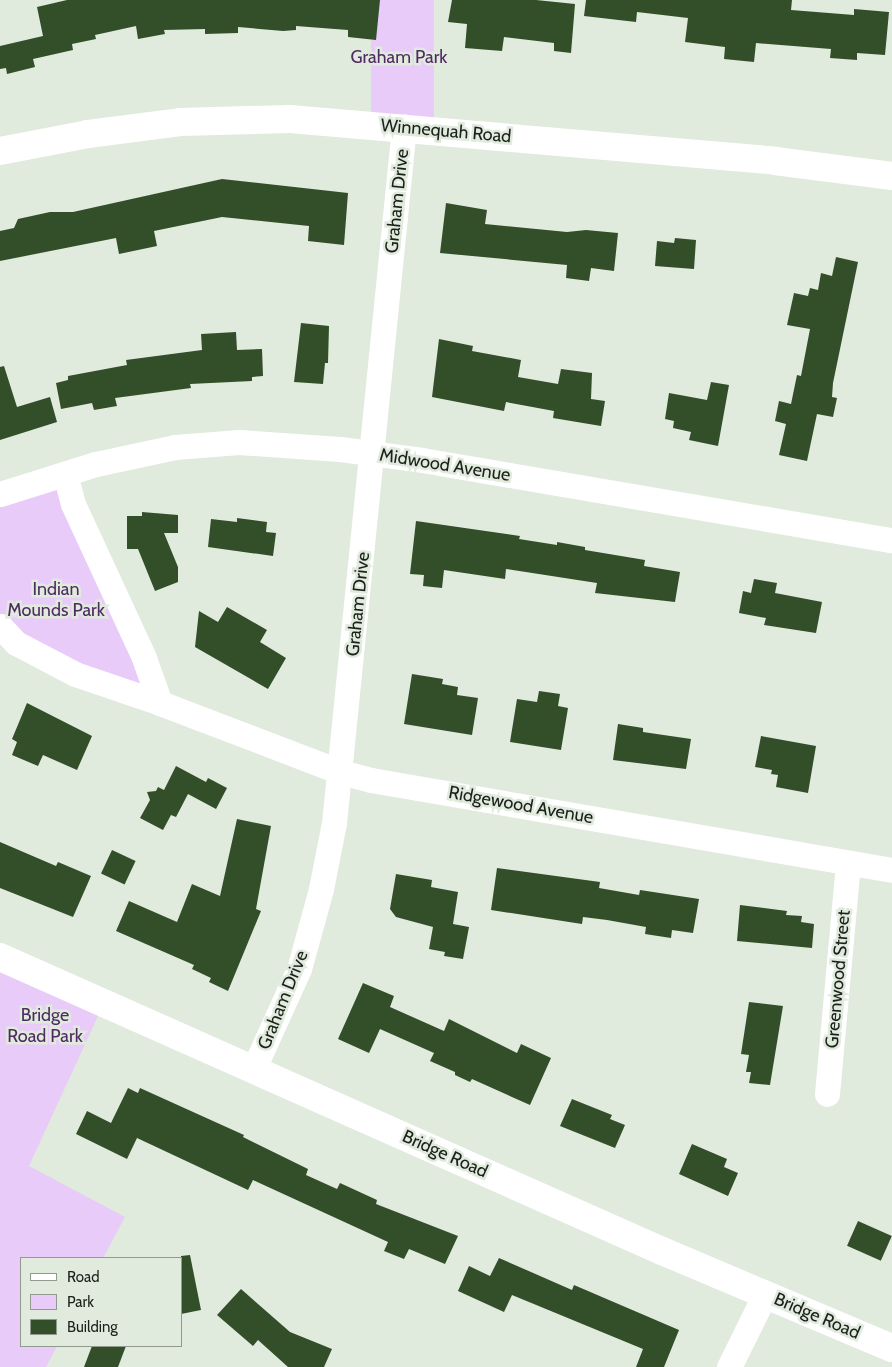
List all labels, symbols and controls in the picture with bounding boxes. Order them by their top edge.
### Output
park label: Graham Park [351,46,447,68]
street label: Winnequah Road [380,115,512,147]
street label: Graham Drive [381,148,413,254]
street label: Midwood Avenue [378,444,512,486]
street label: Graham Drive [342,551,374,657]
park label: Indian Mounds Park [7,579,105,622]
street label: Ridgewood Avenue [447,782,595,828]
street label: Greenwood Street [821,909,855,1049]
street label: Graham Drive [253,947,313,1053]
park label: Bridge Road Park [7,1005,83,1048]
street label: Bridge Road [399,1126,491,1182]
legend [20,1257,182,1347]
text: Road [67,1268,100,1286]
street label: Bridge Road [771,1288,863,1344]
text: Park [67,1293,94,1311]
text: Building [67,1318,118,1336]

